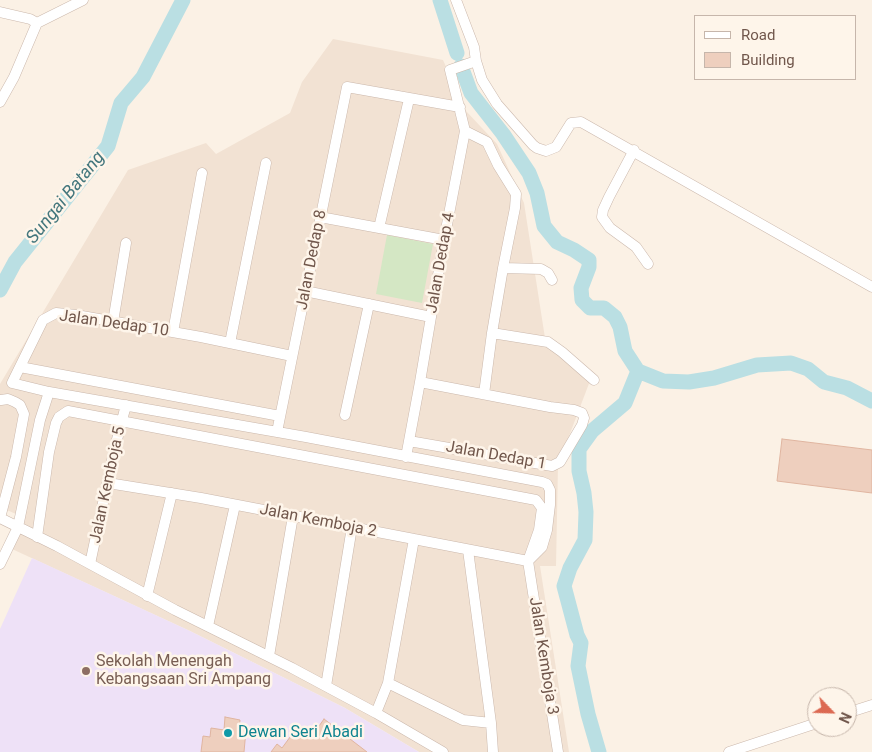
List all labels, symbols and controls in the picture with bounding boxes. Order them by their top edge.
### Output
legend [694,15,857,80]
text: Road [741,26,775,44]
text: Building [741,51,795,69]
water label: Sungai Batang [22,147,110,249]
street label: Jalan Dedap 8 [293,208,331,312]
street label: Jalan Dedap 4 [423,211,459,315]
street label: Jalan Dedap 10 [58,307,170,341]
street label: Jalan Kemboja 5 [86,425,130,545]
street label: Jalan Dedap 1 [444,438,548,474]
street label: Jalan Kemboja 2 [258,500,378,542]
street label: Jalan Kemboja 3 [524,596,562,716]
place label: Sekolah Menengah Kebangsaan Sri Ampang [96,652,271,690]
marker: Sekolah Menengah Kebangsaan Sri Ampang [80,665,92,677]
north arrow [807,687,857,737]
text: N [835,710,854,725]
place label: Dewan Seri Abadi [238,723,363,743]
marker: Dewan Seri Abadi [222,727,234,739]

